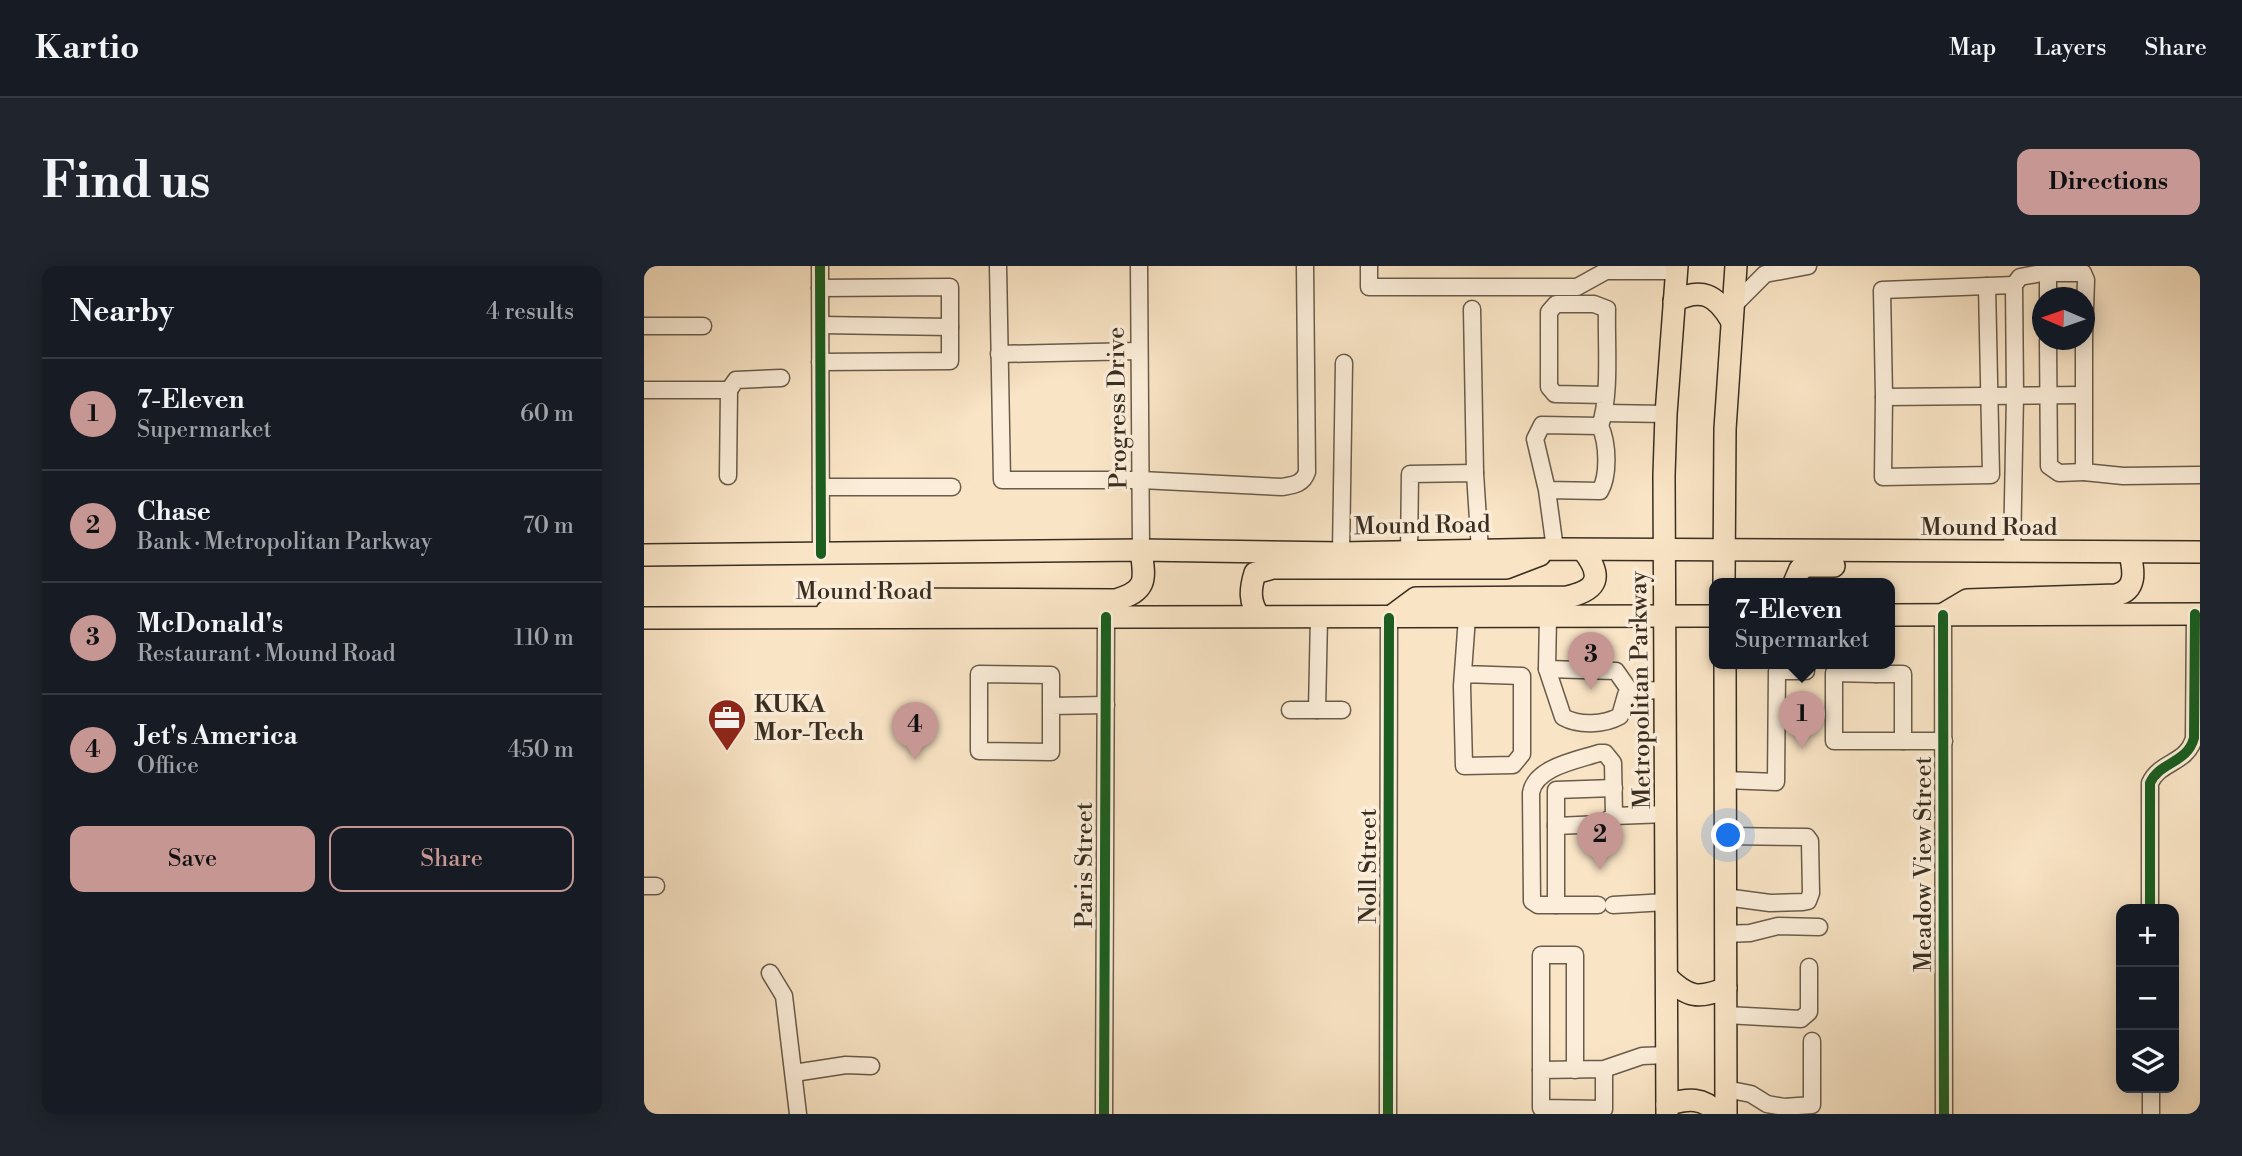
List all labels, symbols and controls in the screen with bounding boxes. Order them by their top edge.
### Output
text: Kartio [35,28,139,69]
text: Map [1949,33,1996,63]
text: Layers [2034,33,2106,63]
text: Share [2144,33,2207,63]
button: Directions [2017,149,2200,215]
text: Find us [42,152,211,213]
north arrow [2032,287,2095,350]
text: Nearby [70,293,174,331]
text: 4 results [486,298,574,326]
street label: Progress Drive [1102,327,1134,489]
text: 7-Eleven [137,384,244,416]
text: 1 [87,400,99,428]
text: 60 m [520,400,574,428]
text: Supermarket [137,416,272,444]
text: Chase [137,496,211,528]
street label: Mound Road [1353,510,1491,542]
text: 2 [86,512,100,540]
text: 70 m [523,512,574,540]
street label: Mound Road [1921,513,2058,543]
text: Bank · Metropolitan Parkway [137,528,432,556]
street label: Metropolitan Parkway [1624,570,1658,809]
street label: Mound Road [796,577,933,607]
popup [1709,578,1895,669]
text: 7-Eleven [1735,594,1842,626]
text: McDonald's [137,608,283,640]
text: 3 [86,624,100,652]
text: 110 m [514,624,574,652]
text: Supermarket [1735,626,1869,654]
pin: 3 [1568,632,1614,690]
text: Restaurant · Mound Road [137,640,396,668]
place label: KUKA Mor-Tech [754,690,864,748]
pin: 1 [1779,691,1825,749]
office icon: KUKA Mor-Tech [706,697,748,752]
pin: 4 [892,702,938,760]
text: Jet's America [137,720,298,752]
text: 4 [85,736,101,764]
text: 450 m [508,736,574,764]
text: Office [137,752,199,780]
street label: Meadow View Street [1909,755,1939,972]
street label: Paris Street [1070,801,1100,928]
street label: Noll Street [1354,808,1384,924]
pin: 2 [1577,812,1623,870]
your location [1711,818,1745,852]
button: Save [70,826,315,892]
button: Share [329,826,574,892]
map controls [2116,904,2179,1093]
button: + [2116,904,2179,967]
button: − [2116,967,2179,1030]
button: layers [2116,1030,2179,1093]

